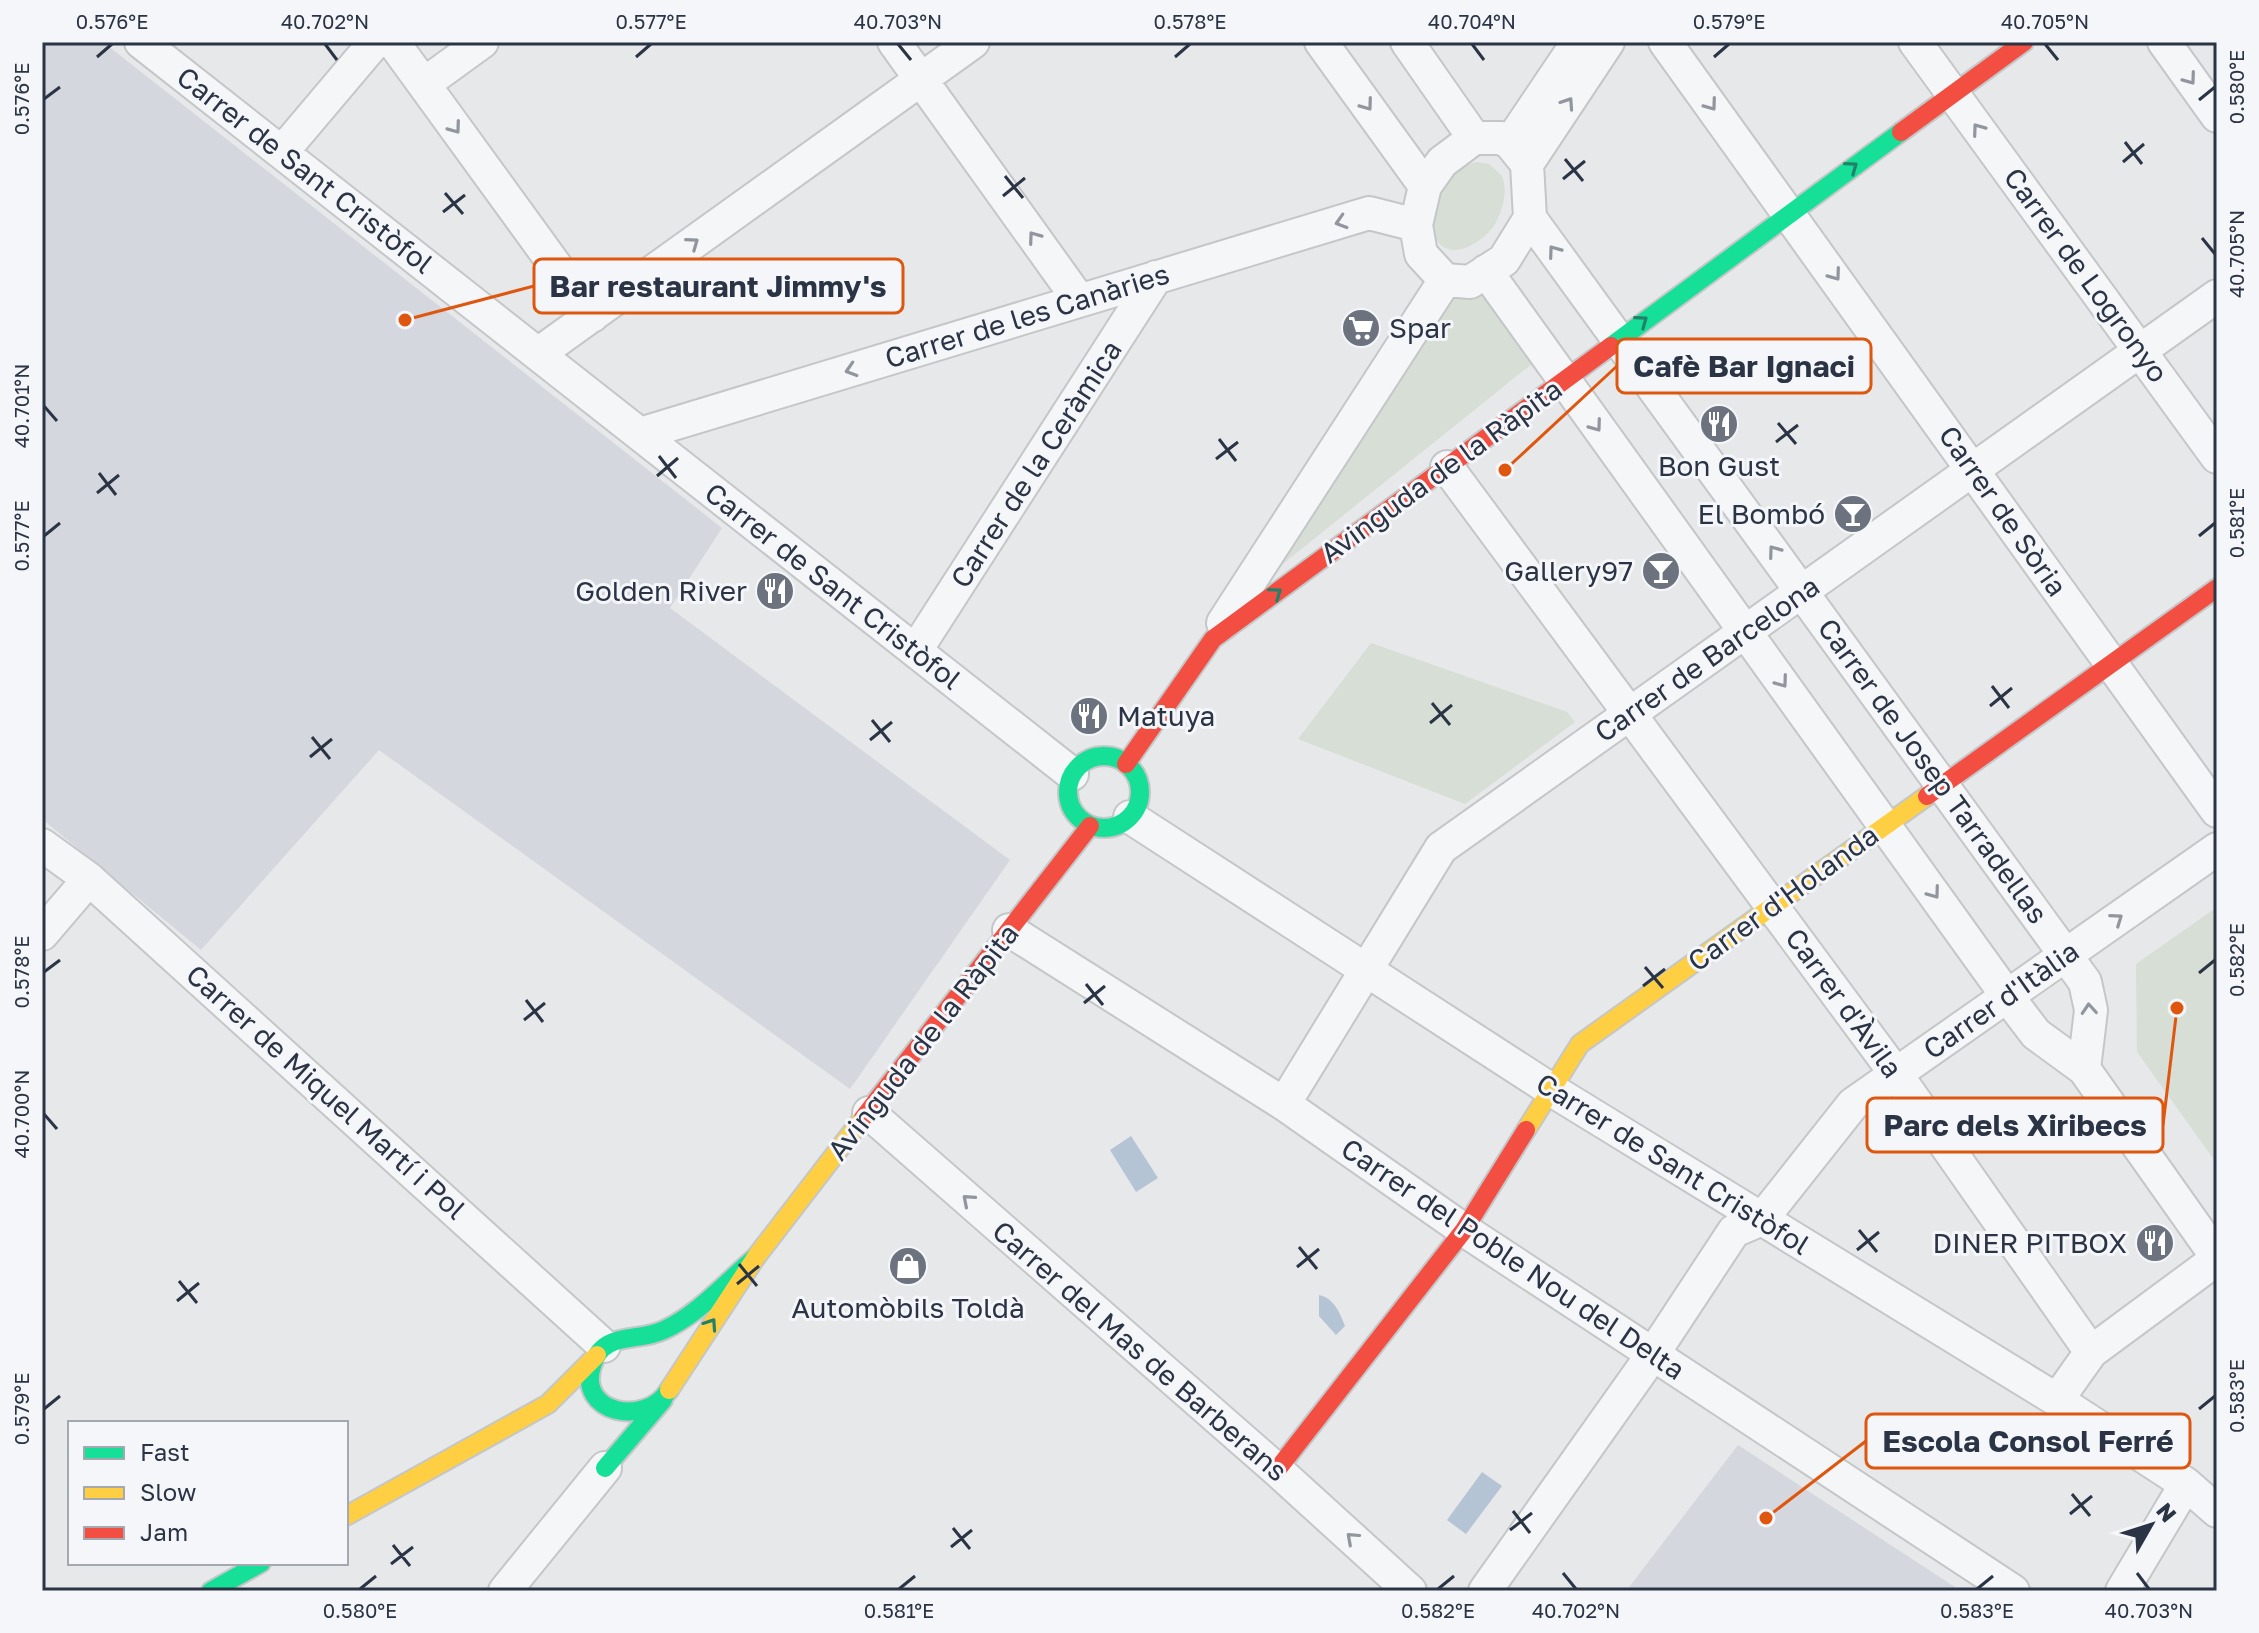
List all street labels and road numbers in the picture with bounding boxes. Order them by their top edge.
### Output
street label: Carrer de Sant Cristòfol [171,59,440,280]
street label: Carrer de Logronyo [1998,161,2175,388]
street label: Carrer de les Canàries [881,257,1173,374]
street label: Carrer de la Ceràmica [943,334,1128,593]
street label: Avinguda de la Ràpita [1314,372,1568,569]
street label: Carrer de Sòria [1933,419,2074,602]
street label: Carrer de Sant Cristòfol [699,475,968,696]
street label: Carrer de Barcelona [1588,569,1825,748]
street label: Carrer de Josep Tarradellas [1812,612,2055,930]
street label: Carrer d'Holanda [1681,818,1884,978]
street label: Avinguda de la Ràpita [820,917,1025,1166]
street label: Carrer d'Àvila [1779,922,1910,1084]
street label: Carrer d'Itàlia [1917,934,2085,1065]
street label: Carrer de Miquel Martí i Pol [180,957,473,1226]
street label: Carrer de Sant Cristòfol [1531,1066,1816,1261]
street label: Carrer del Poble Nou del Delta [1335,1131,1691,1386]
street label: Carrer del Mas de Barberans [986,1214,1294,1488]

